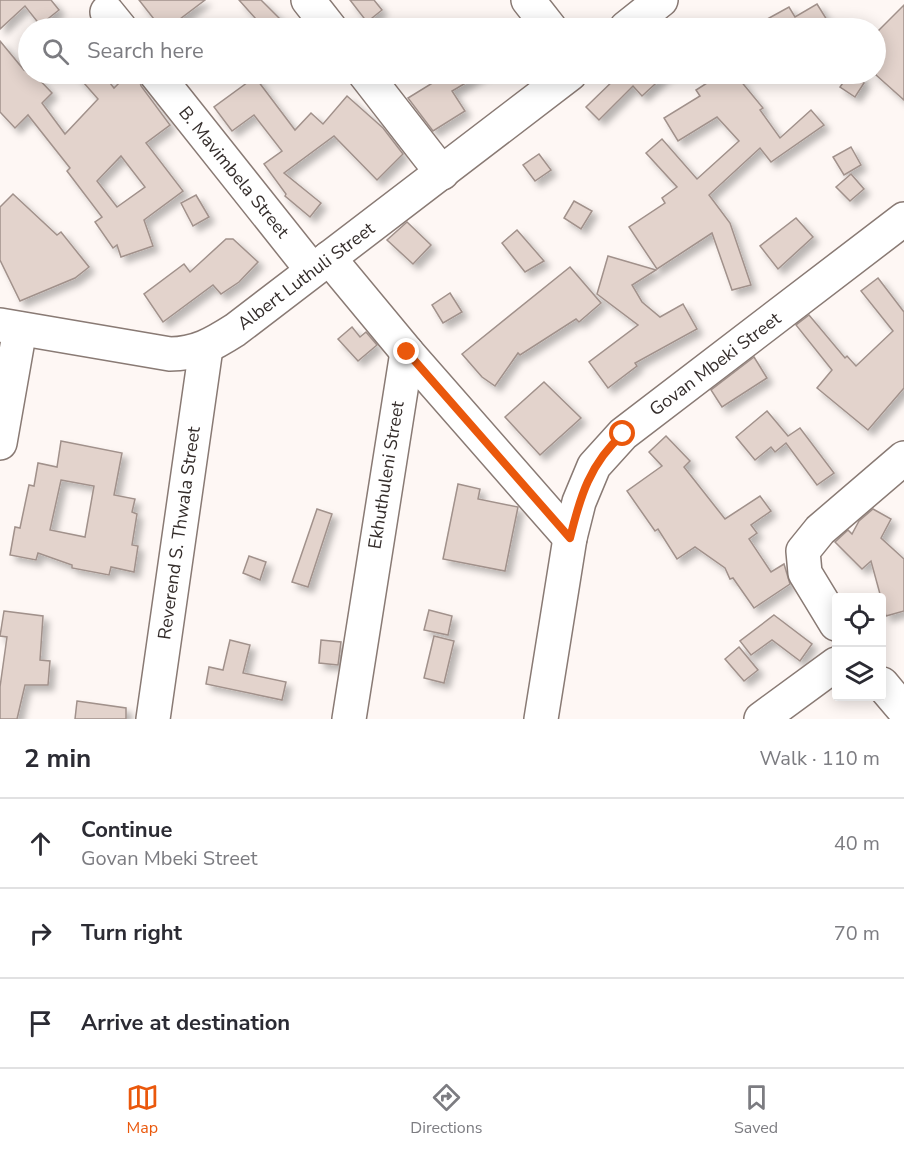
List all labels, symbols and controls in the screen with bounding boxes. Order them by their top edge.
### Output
search box [18,18,886,84]
icon: search [39,35,72,68]
text: Search here [87,36,204,66]
street label: B. Mavimbela Street [173,101,295,243]
street label: Albert Luthuli Street [233,216,380,336]
street label: Govan Mbeki Street [644,306,786,421]
route end [393,338,419,364]
street label: Ekhuthuleni Street [362,399,410,551]
route start [609,420,635,446]
street label: Reverend S. Thwala Street [152,424,206,641]
map controls [832,593,886,701]
button: locate [832,593,886,647]
button: layers [832,647,886,701]
text: 2 min [24,741,91,776]
text: Walk · 110 m [760,745,880,772]
text: Continue [81,815,172,845]
icon: ahead [24,827,57,860]
text: 40 m [834,830,880,857]
text: Govan Mbeki Street [81,845,257,872]
icon: right [24,917,57,950]
text: Turn right [81,918,182,948]
text: 70 m [834,920,880,947]
icon: arrive [24,1007,57,1040]
text: Arrive at destination [81,1008,290,1038]
tab: Map [126,1081,159,1139]
tab: Directions [410,1081,482,1139]
tab: Saved [734,1081,778,1139]

